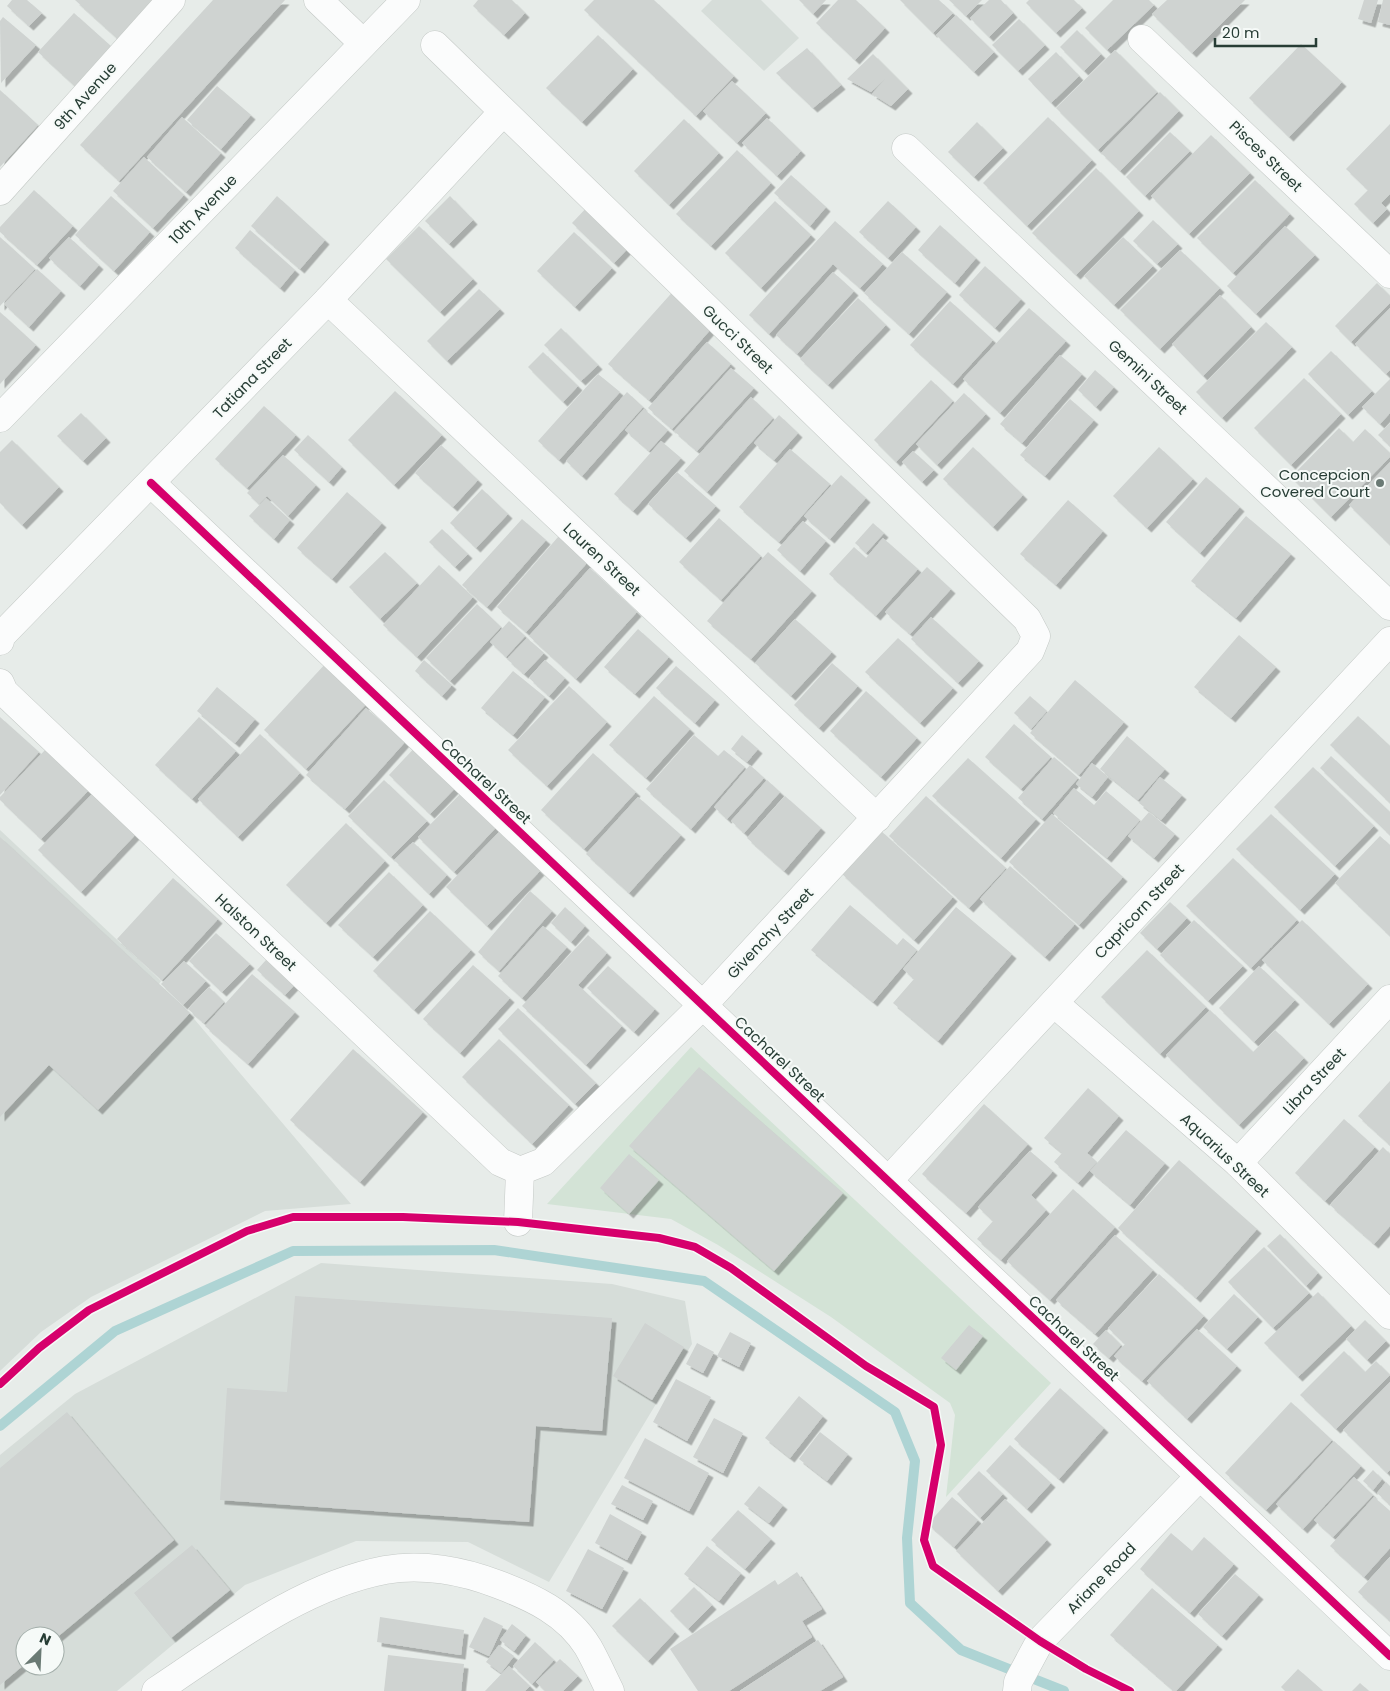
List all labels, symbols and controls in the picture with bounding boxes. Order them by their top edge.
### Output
scale bar [1215,15,1316,47]
text: 20 m [1222,22,1260,43]
street label: 9th Avenue [49,57,121,135]
street label: Pisces Street [1225,116,1307,196]
street label: 10th Avenue [164,169,242,249]
street label: Gucci Street [698,300,778,378]
street label: Tatiana Street [208,333,296,423]
street label: Gemini Street [1104,335,1192,419]
place label: Concepcion Covered Court [1260,464,1370,502]
marker: Concepcion Covered Court [1374,477,1386,489]
street label: Lauren Street [559,518,645,600]
street label: Cacharel Street [436,733,536,829]
street label: Capricorn Street [1089,859,1189,963]
street label: Givenchy Street [722,883,818,983]
street label: Halston Street [211,889,301,975]
street label: Cacharel Street [730,1011,830,1107]
street label: Libra Street [1278,1043,1350,1119]
street label: Aquarius Street [1176,1108,1274,1202]
street label: Cacharel Street [1024,1290,1124,1386]
street label: Ariane Road [1062,1538,1140,1618]
north arrow [15,1626,65,1676]
text: N [36,1628,54,1650]

